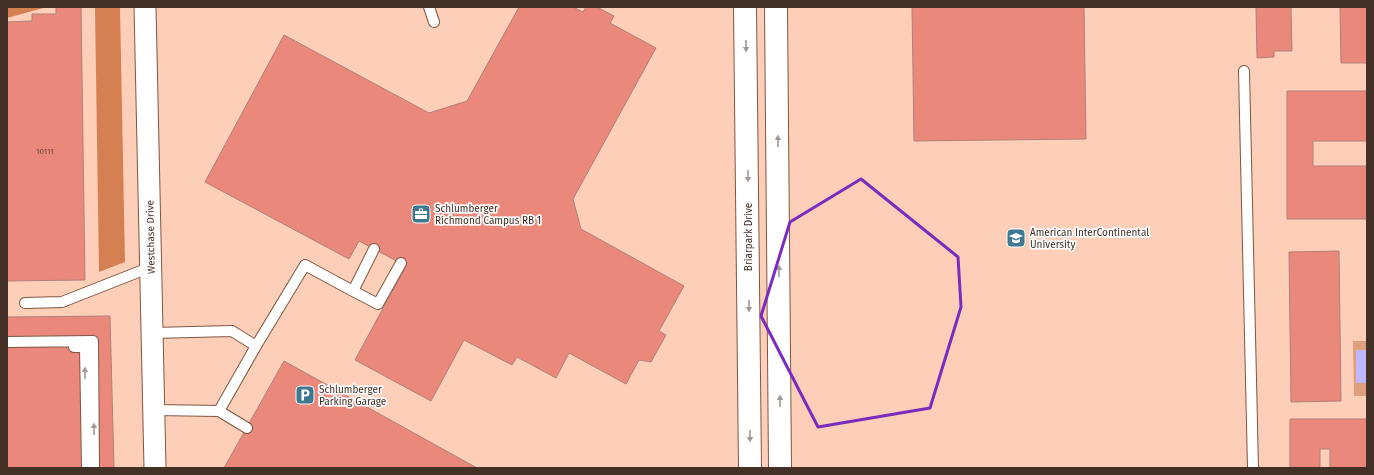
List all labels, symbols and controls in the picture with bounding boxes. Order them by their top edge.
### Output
one-way arrow [743,40,749,53]
one-way arrow [774,135,781,147]
house number: 10111 [36,147,54,156]
one-way arrow [745,170,751,183]
street label: Westchase Drive [144,200,158,274]
office icon: Schlumberger Richmond Campus RB 1 [410,203,432,225]
place label: Schlumberger Richmond Campus RB 1 [435,203,541,227]
street label: Briarpark Drive [743,203,755,271]
school or university icon: American InterContinental University [1005,227,1027,249]
place label: American InterContinental University [1030,227,1149,251]
one-way arrow [776,264,782,277]
one-way arrow [746,300,752,313]
one-way arrow [82,366,88,379]
parking icon: Schlumberger Parking Garage [294,384,316,406]
place label: Schlumberger Parking Garage [319,384,386,408]
one-way arrow [777,394,783,407]
one-way arrow [91,422,97,435]
one-way arrow [747,430,753,443]

